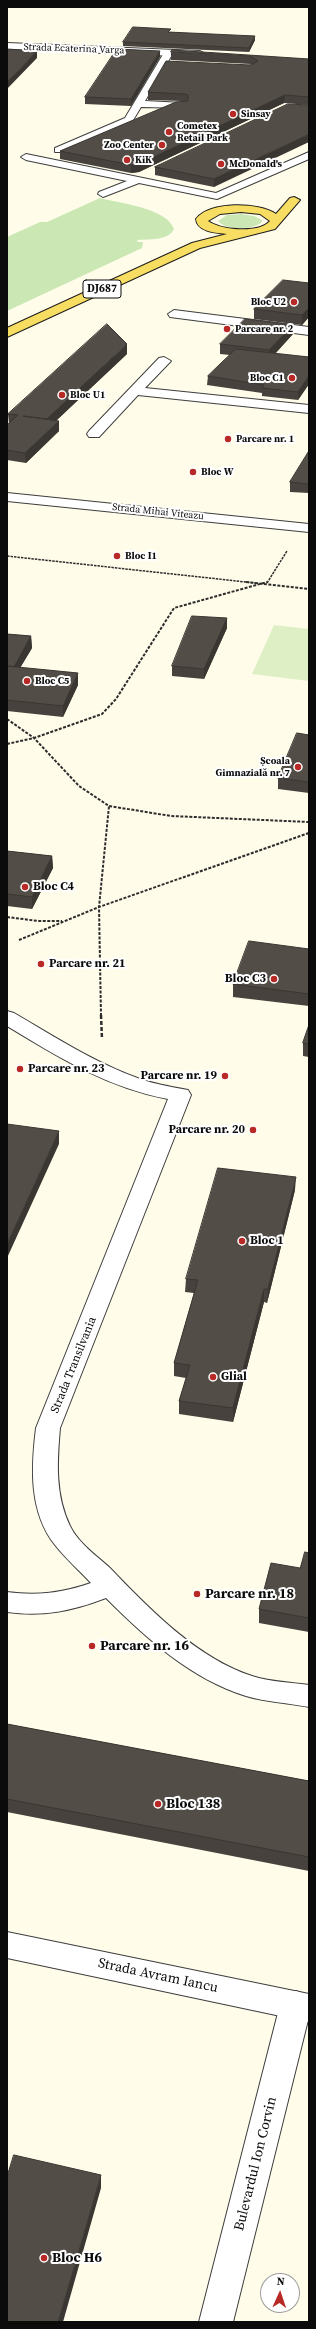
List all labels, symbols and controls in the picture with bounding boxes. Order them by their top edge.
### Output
street label: Strada Ecaterina Varga [23,41,125,57]
place label: Sinsay [241,108,271,120]
marker: Sinsay [228,109,238,119]
place label: Cometex Retail Park [177,120,228,144]
marker: Cometex Retail Park [164,127,174,137]
place label: Zoo Center [104,139,154,151]
marker: Zoo Center [157,140,167,150]
place label: KiK [135,154,152,166]
marker: KiK [122,155,132,165]
place label: McDonald's [229,158,282,170]
marker: McDonald's [216,159,226,169]
road number: DJ687 [83,280,121,298]
place label: Bloc U2 [251,296,286,308]
marker: Bloc U2 [289,297,299,307]
place label: Parcare nr. 2 [235,323,293,335]
marker: Parcare nr. 2 [222,324,232,334]
place label: Bloc C1 [250,372,284,384]
marker: Bloc C1 [287,373,297,383]
place label: Bloc U1 [70,389,105,401]
marker: Bloc U1 [57,390,67,400]
place label: Parcare nr. 1 [236,433,294,445]
marker: Parcare nr. 1 [223,434,233,444]
place label: Bloc W [201,466,233,478]
marker: Bloc W [188,467,198,477]
street label: Strada Mihai Viteazu [112,501,204,523]
place label: Bloc I1 [125,550,157,562]
marker: Bloc I1 [112,551,122,561]
place label: Bloc C5 [35,675,69,687]
marker: Bloc C5 [22,676,32,686]
place label: Școala Gimnazială nr. 7 [216,755,290,778]
marker: Școala Gimnazială nr. 7 [293,762,303,772]
place label: Bloc C4 [33,880,74,894]
marker: Bloc C4 [20,882,30,892]
place label: Parcare nr. 21 [49,957,125,971]
marker: Parcare nr. 21 [36,959,46,969]
place label: Bloc C3 [225,972,266,986]
marker: Bloc C3 [269,974,279,984]
place label: Parcare nr. 23 [28,1062,104,1076]
marker: Parcare nr. 23 [15,1064,25,1074]
place label: Parcare nr. 19 [141,1069,217,1083]
marker: Parcare nr. 19 [220,1071,230,1081]
place label: Parcare nr. 20 [169,1123,245,1137]
marker: Parcare nr. 20 [248,1125,258,1135]
place label: Bloc 1 [250,1234,284,1248]
marker: Bloc 1 [237,1236,247,1246]
street label: Strada Transilvania [48,1315,100,1415]
place label: Glial [221,1370,247,1384]
marker: Glial [208,1372,218,1382]
place label: Parcare nr. 18 [205,1586,294,1602]
marker: Parcare nr. 18 [192,1589,202,1599]
place label: Parcare nr. 16 [100,1638,189,1654]
marker: Parcare nr. 16 [87,1641,97,1651]
place label: Bloc 138 [166,1796,220,1812]
marker: Bloc 138 [153,1799,163,1809]
street label: Strada Avram Iancu [96,1955,220,1997]
street label: Bulevardul Ion Corvin [231,2095,281,2233]
place label: Bloc H6 [52,2250,102,2266]
marker: Bloc H6 [39,2253,49,2263]
north arrow [260,2273,300,2313]
text: N [276,2274,285,2289]

